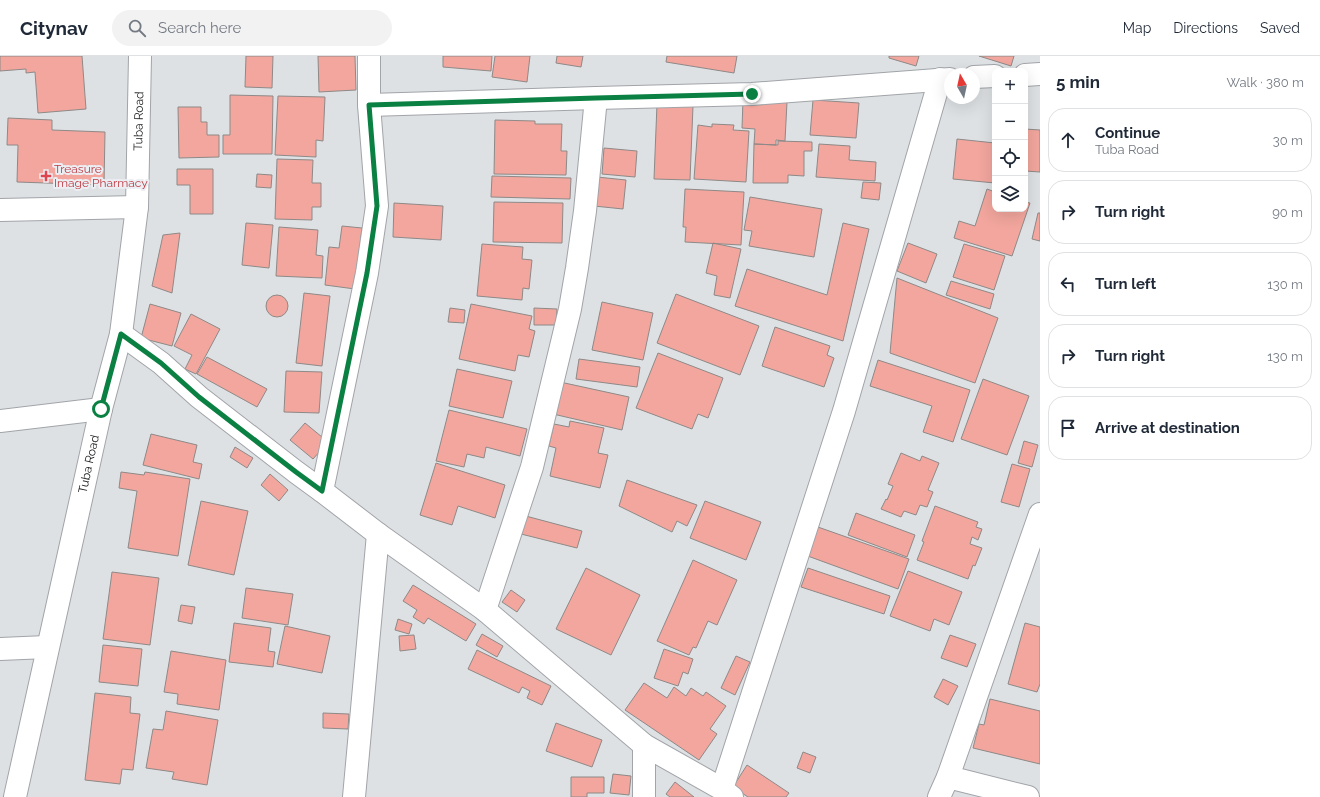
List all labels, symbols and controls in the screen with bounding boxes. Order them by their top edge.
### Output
search box [112,10,392,46]
text: Citynav [20,17,88,39]
icon: search [126,17,148,39]
text: Search here [158,19,241,37]
text: Map [1123,20,1151,36]
text: Directions [1173,20,1238,36]
text: Saved [1260,20,1300,36]
north arrow [944,68,980,104]
map controls [992,68,1028,212]
button: + [992,68,1028,104]
text: 5 min [1056,72,1100,92]
text: Walk · 380 m [1227,75,1304,90]
route end [743,85,761,103]
street label: Tuba Road [131,91,146,151]
button: − [992,104,1028,140]
text: Continue [1095,124,1160,142]
icon: ahead [1057,129,1079,151]
text: 30 m [1273,133,1303,148]
button: locate [992,140,1028,176]
text: Tuba Road [1095,142,1159,157]
place label: Treasure Image Pharmacy [54,162,148,190]
marker: Treasure Image Pharmacy [41,171,51,181]
button: layers [992,176,1028,212]
icon: right [1057,201,1079,223]
text: Turn right [1095,203,1165,221]
text: 90 m [1272,205,1303,220]
icon: left [1057,273,1079,295]
text: Turn left [1095,275,1156,293]
text: 130 m [1267,277,1303,292]
icon: right [1057,345,1079,367]
text: Turn right [1095,347,1165,365]
text: 130 m [1267,349,1303,364]
route start [92,400,110,418]
icon: arrive [1057,417,1079,439]
text: Arrive at destination [1095,419,1240,437]
street label: Tuba Road [76,434,102,495]

